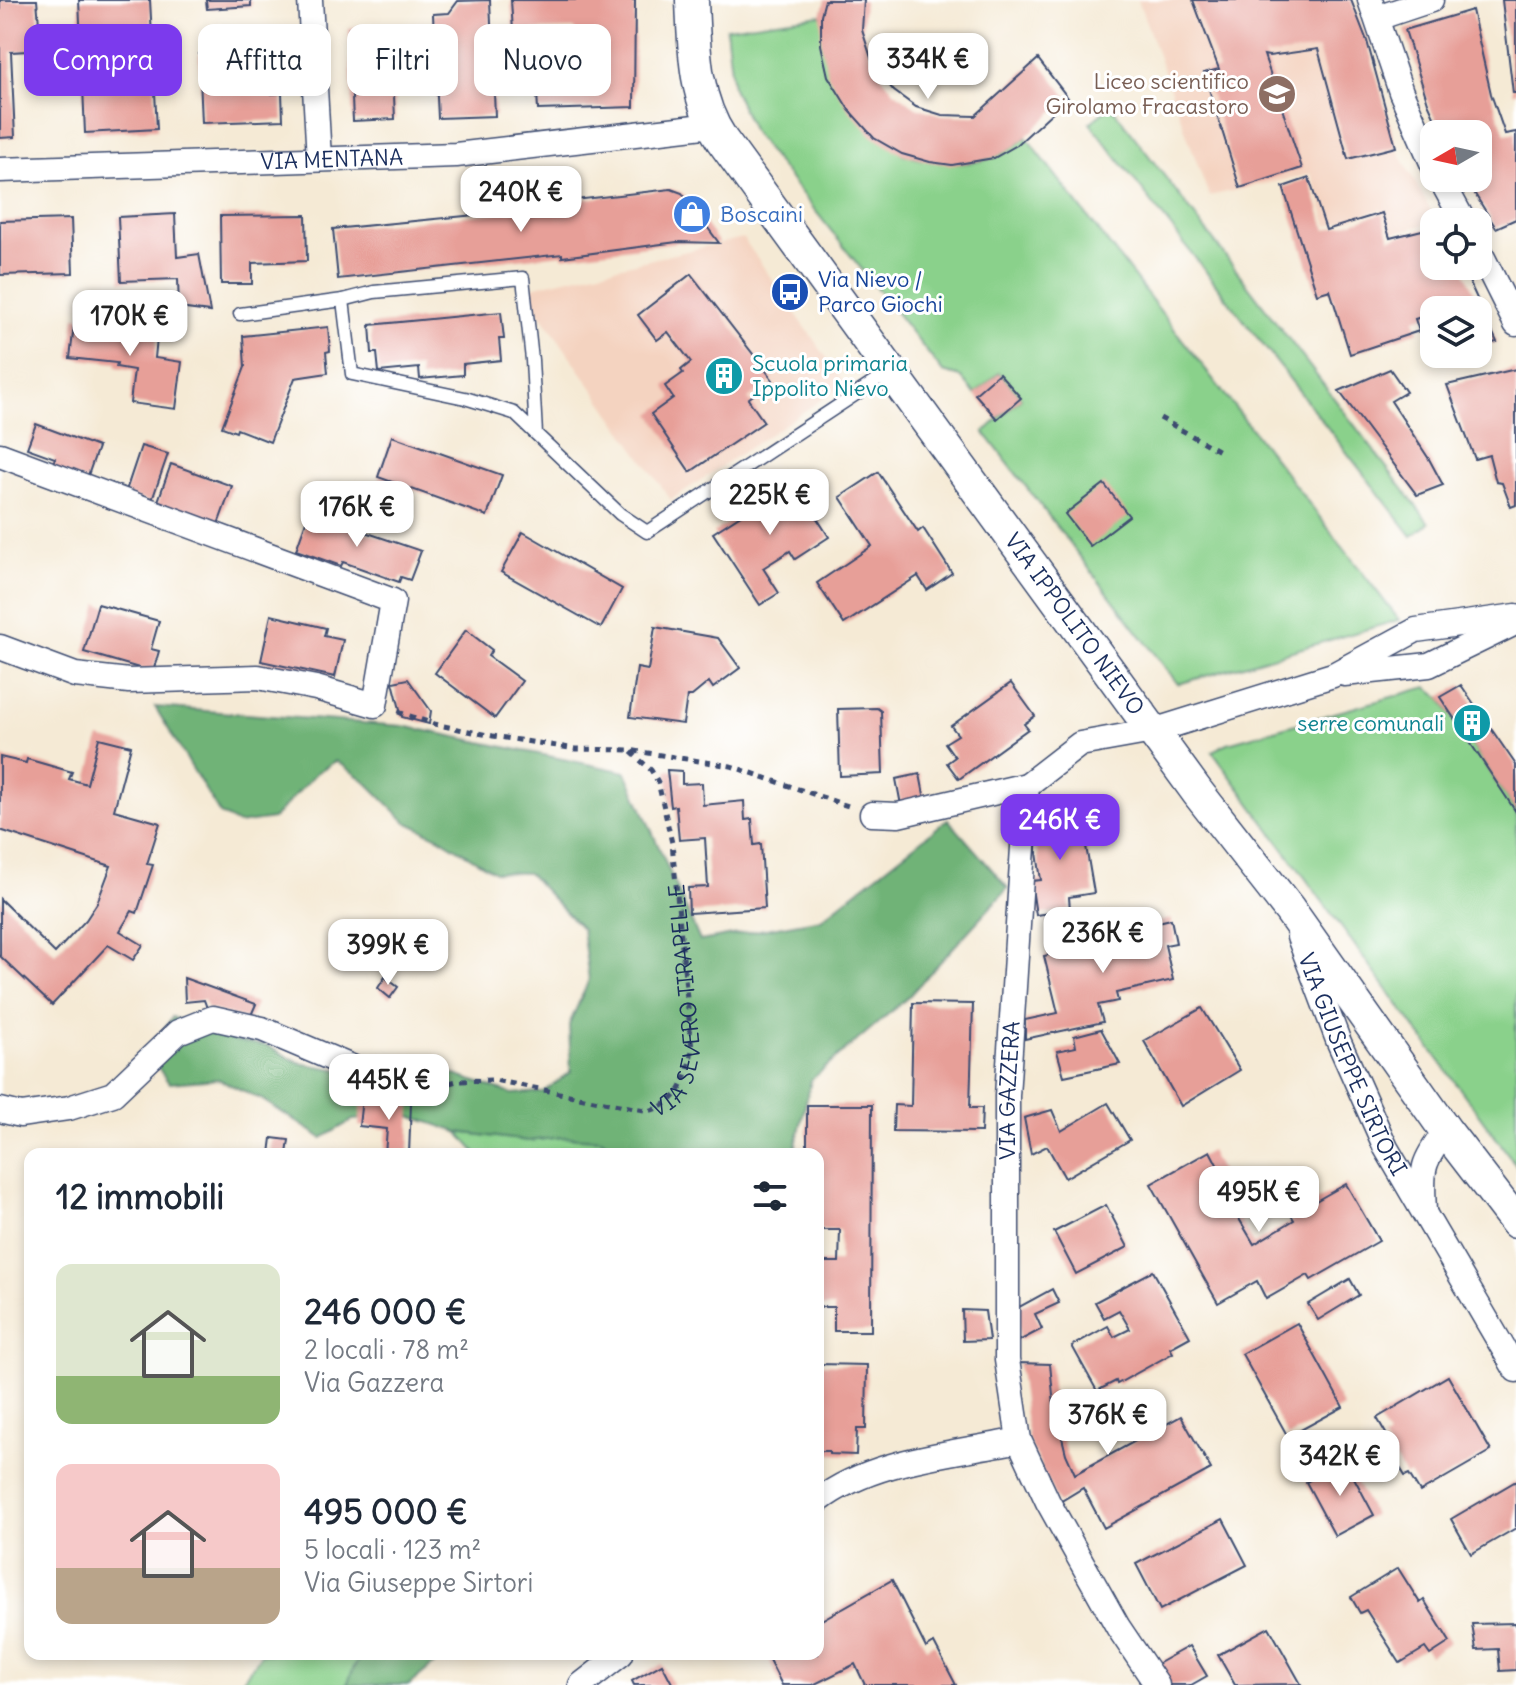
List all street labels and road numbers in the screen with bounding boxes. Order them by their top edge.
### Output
street label: VIA MENTANA [260,143,404,175]
street label: VIA IPPOLITO NIEVO [999,527,1151,721]
street label: VIA SEVERO TIRAPELLE [647,883,707,1123]
street label: VIA GIUSEPPE SIRTORI [1292,949,1413,1181]
street label: VIA GAZZERA [993,1020,1026,1160]

